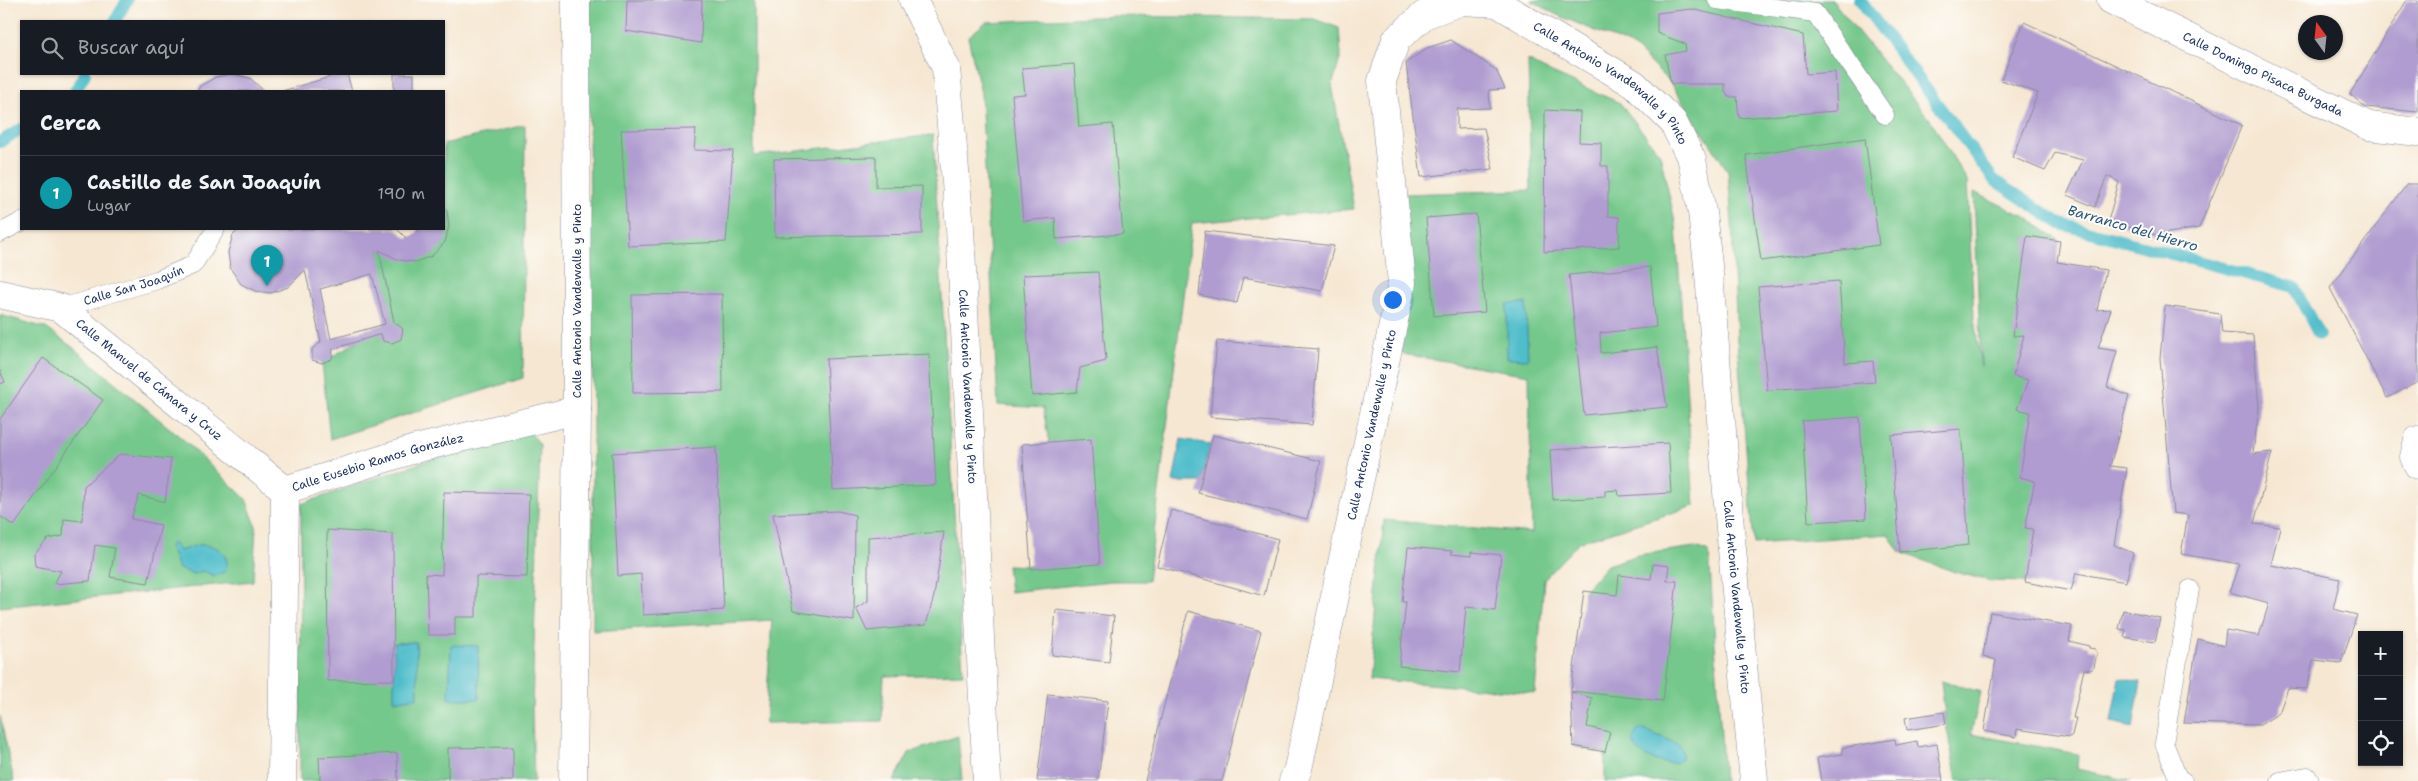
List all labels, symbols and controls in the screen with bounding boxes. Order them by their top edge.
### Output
north arrow [2298,15,2343,60]
street label: Calle Antonio Vandewalle y Pinto [1530,18,1691,147]
search box [20,20,445,75]
street label: Calle Domingo Pisaca Burgada [2180,28,2346,120]
icon: search [38,34,66,62]
text: Buscar aquí [78,35,184,60]
text: Cerca [40,109,101,137]
text: Castillo de San Joaquín [87,170,321,195]
text: 1 [52,183,60,204]
text: 190 m [378,183,425,204]
text: Lugar [87,195,131,216]
water label: Barranco del Hierro [2066,201,2200,255]
street label: Calle Antonio Vandewalle y Pinto [569,204,585,398]
pin: 1 [251,245,283,286]
street label: Calle San Joaquín [82,262,186,309]
your location [1380,287,1406,313]
street label: Calle Antonio Vandewalle y Pinto [955,289,980,484]
street label: Calle Manuel de Cámara y Cruz [72,315,226,444]
street label: Calle Antonio Vandewalle y Pinto [1343,328,1400,522]
street label: Calle Eusebio Ramos González [290,430,465,495]
street label: Calle Antonio Vandewalle y Pinto [1720,499,1754,695]
map controls [2358,631,2403,766]
button: + [2358,631,2403,676]
button: − [2358,676,2403,721]
button: locate [2358,721,2403,766]

